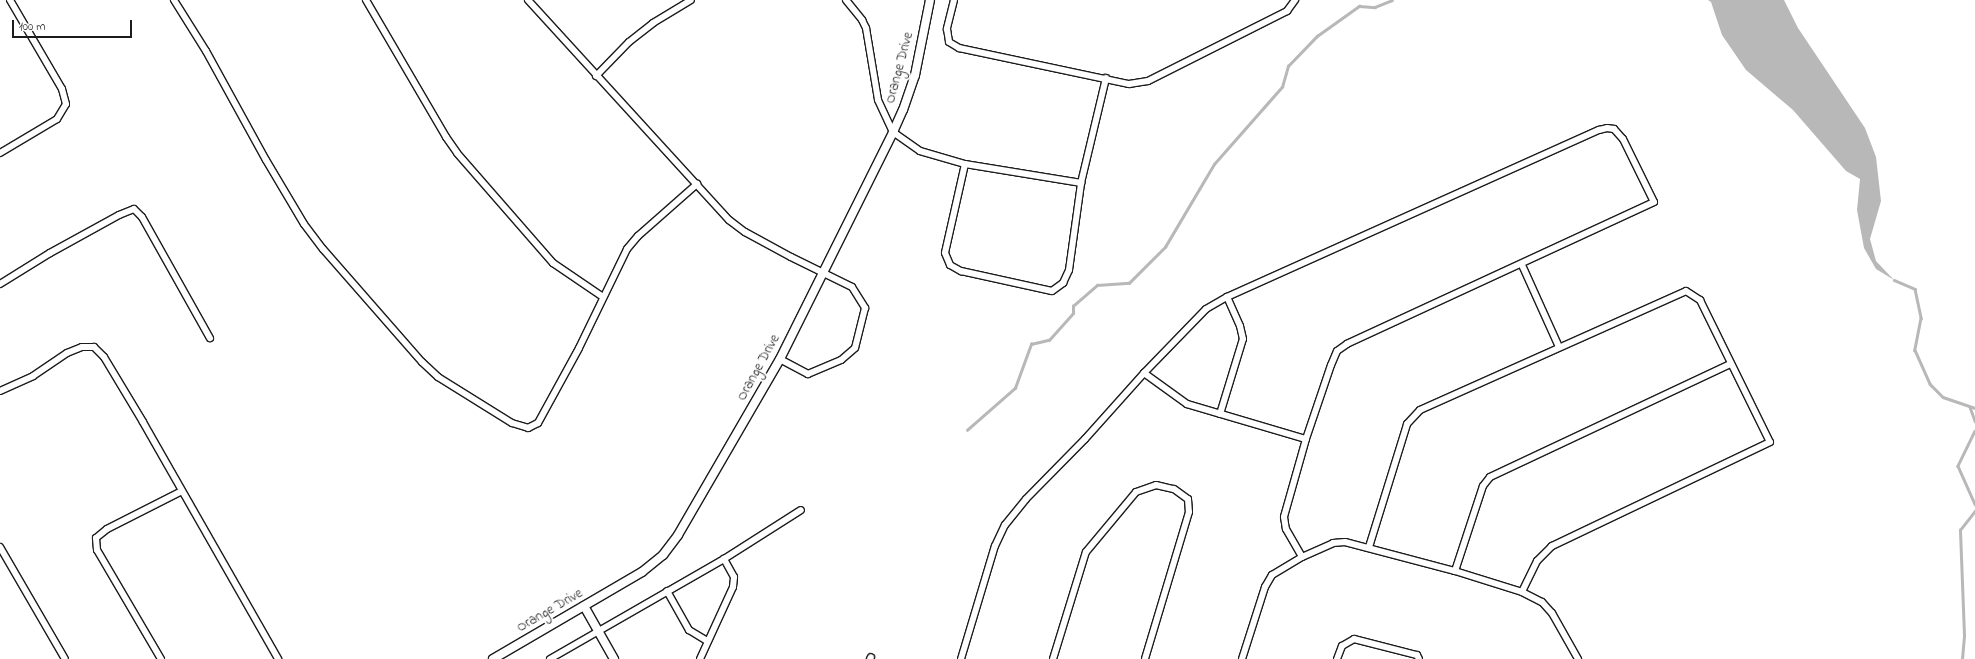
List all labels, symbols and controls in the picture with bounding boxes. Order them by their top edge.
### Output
scale bar [14,12,134,38]
text: 100 m [19,18,46,36]
street label: Orange Drive [882,30,918,106]
street label: Orange Drive [734,332,784,404]
street label: Orange Drive [514,585,586,637]

